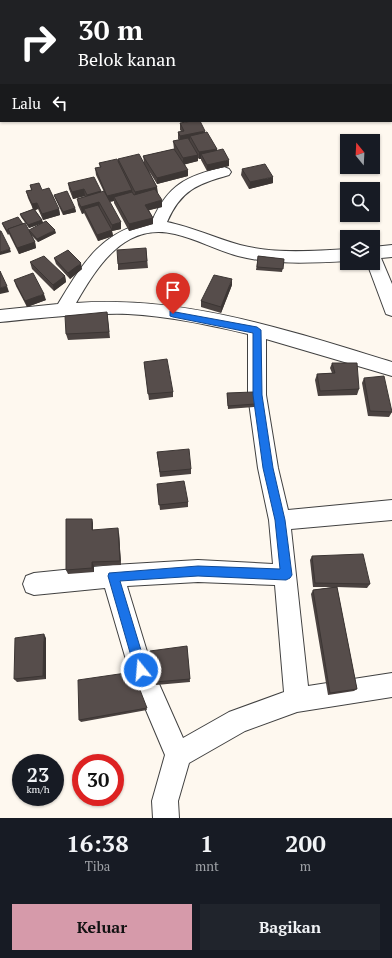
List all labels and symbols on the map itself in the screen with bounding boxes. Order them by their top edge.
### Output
north arrow [340,134,380,174]
pin [156,273,190,314]
position arrow [120,649,162,691]
speed limit sign: 30 [72,754,124,806]

